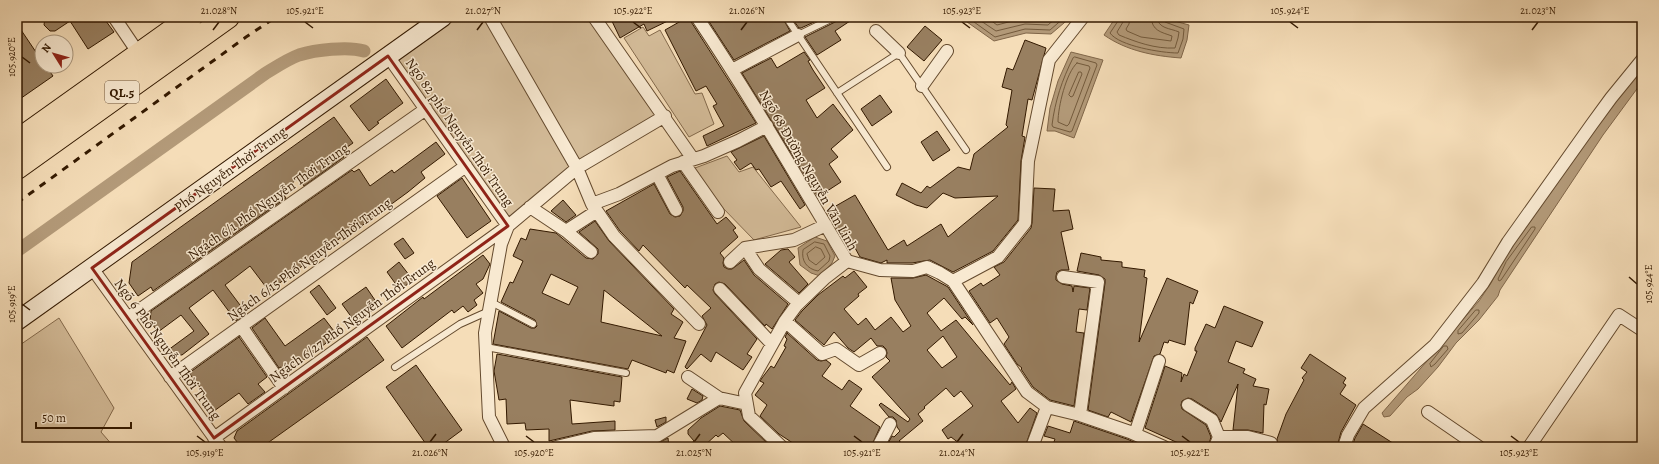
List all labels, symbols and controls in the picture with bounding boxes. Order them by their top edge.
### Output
text: 21.028°N [201,4,237,17]
text: 105.921°E [286,4,324,17]
text: 21.027°N [465,4,501,17]
text: 105.922°E [613,4,653,17]
text: 21.026°N [729,4,765,17]
text: 105.923°E [943,4,981,17]
text: 105.924°E [1271,4,1310,17]
text: 21.023°N [1520,4,1556,17]
north arrow [34,34,74,74]
text: 105.920°E [5,37,18,77]
text: N [38,41,55,56]
street label: Ngõ 82 phố Nguyễn Thời Trung [401,54,518,210]
road number: QL.5 [105,81,139,103]
street label: Ngõ 68 Đường Nguyễn Văn Linh [755,86,863,255]
street label: Phố Nguyễn Thời Trung [170,122,290,217]
street label: Ngách 6/1 Phố Nguyễn Thời Trung [184,138,353,264]
street label: Ngách 6/15 Phố Nguyễn Thời Trung [223,193,395,325]
street label: Ngách 6/27 Phố Nguyễn Thời Trung [266,254,439,387]
text: 105.924°E [1642,264,1655,303]
street label: Ngõ 6 Phố Nguyễn Thời Trung [110,275,225,424]
text: 105.919°E [5,285,18,323]
scale bar [36,404,131,430]
text: 50 m [42,410,66,426]
text: 105.919°E [186,446,224,459]
text: 21.026°N [412,446,448,459]
text: 105.920°E [514,446,554,459]
text: 21.025°N [676,446,712,459]
text: 105.921°E [843,446,881,459]
text: 21.024°N [939,446,975,459]
text: 105.922°E [1170,446,1210,459]
text: 105.923°E [1500,446,1538,459]

